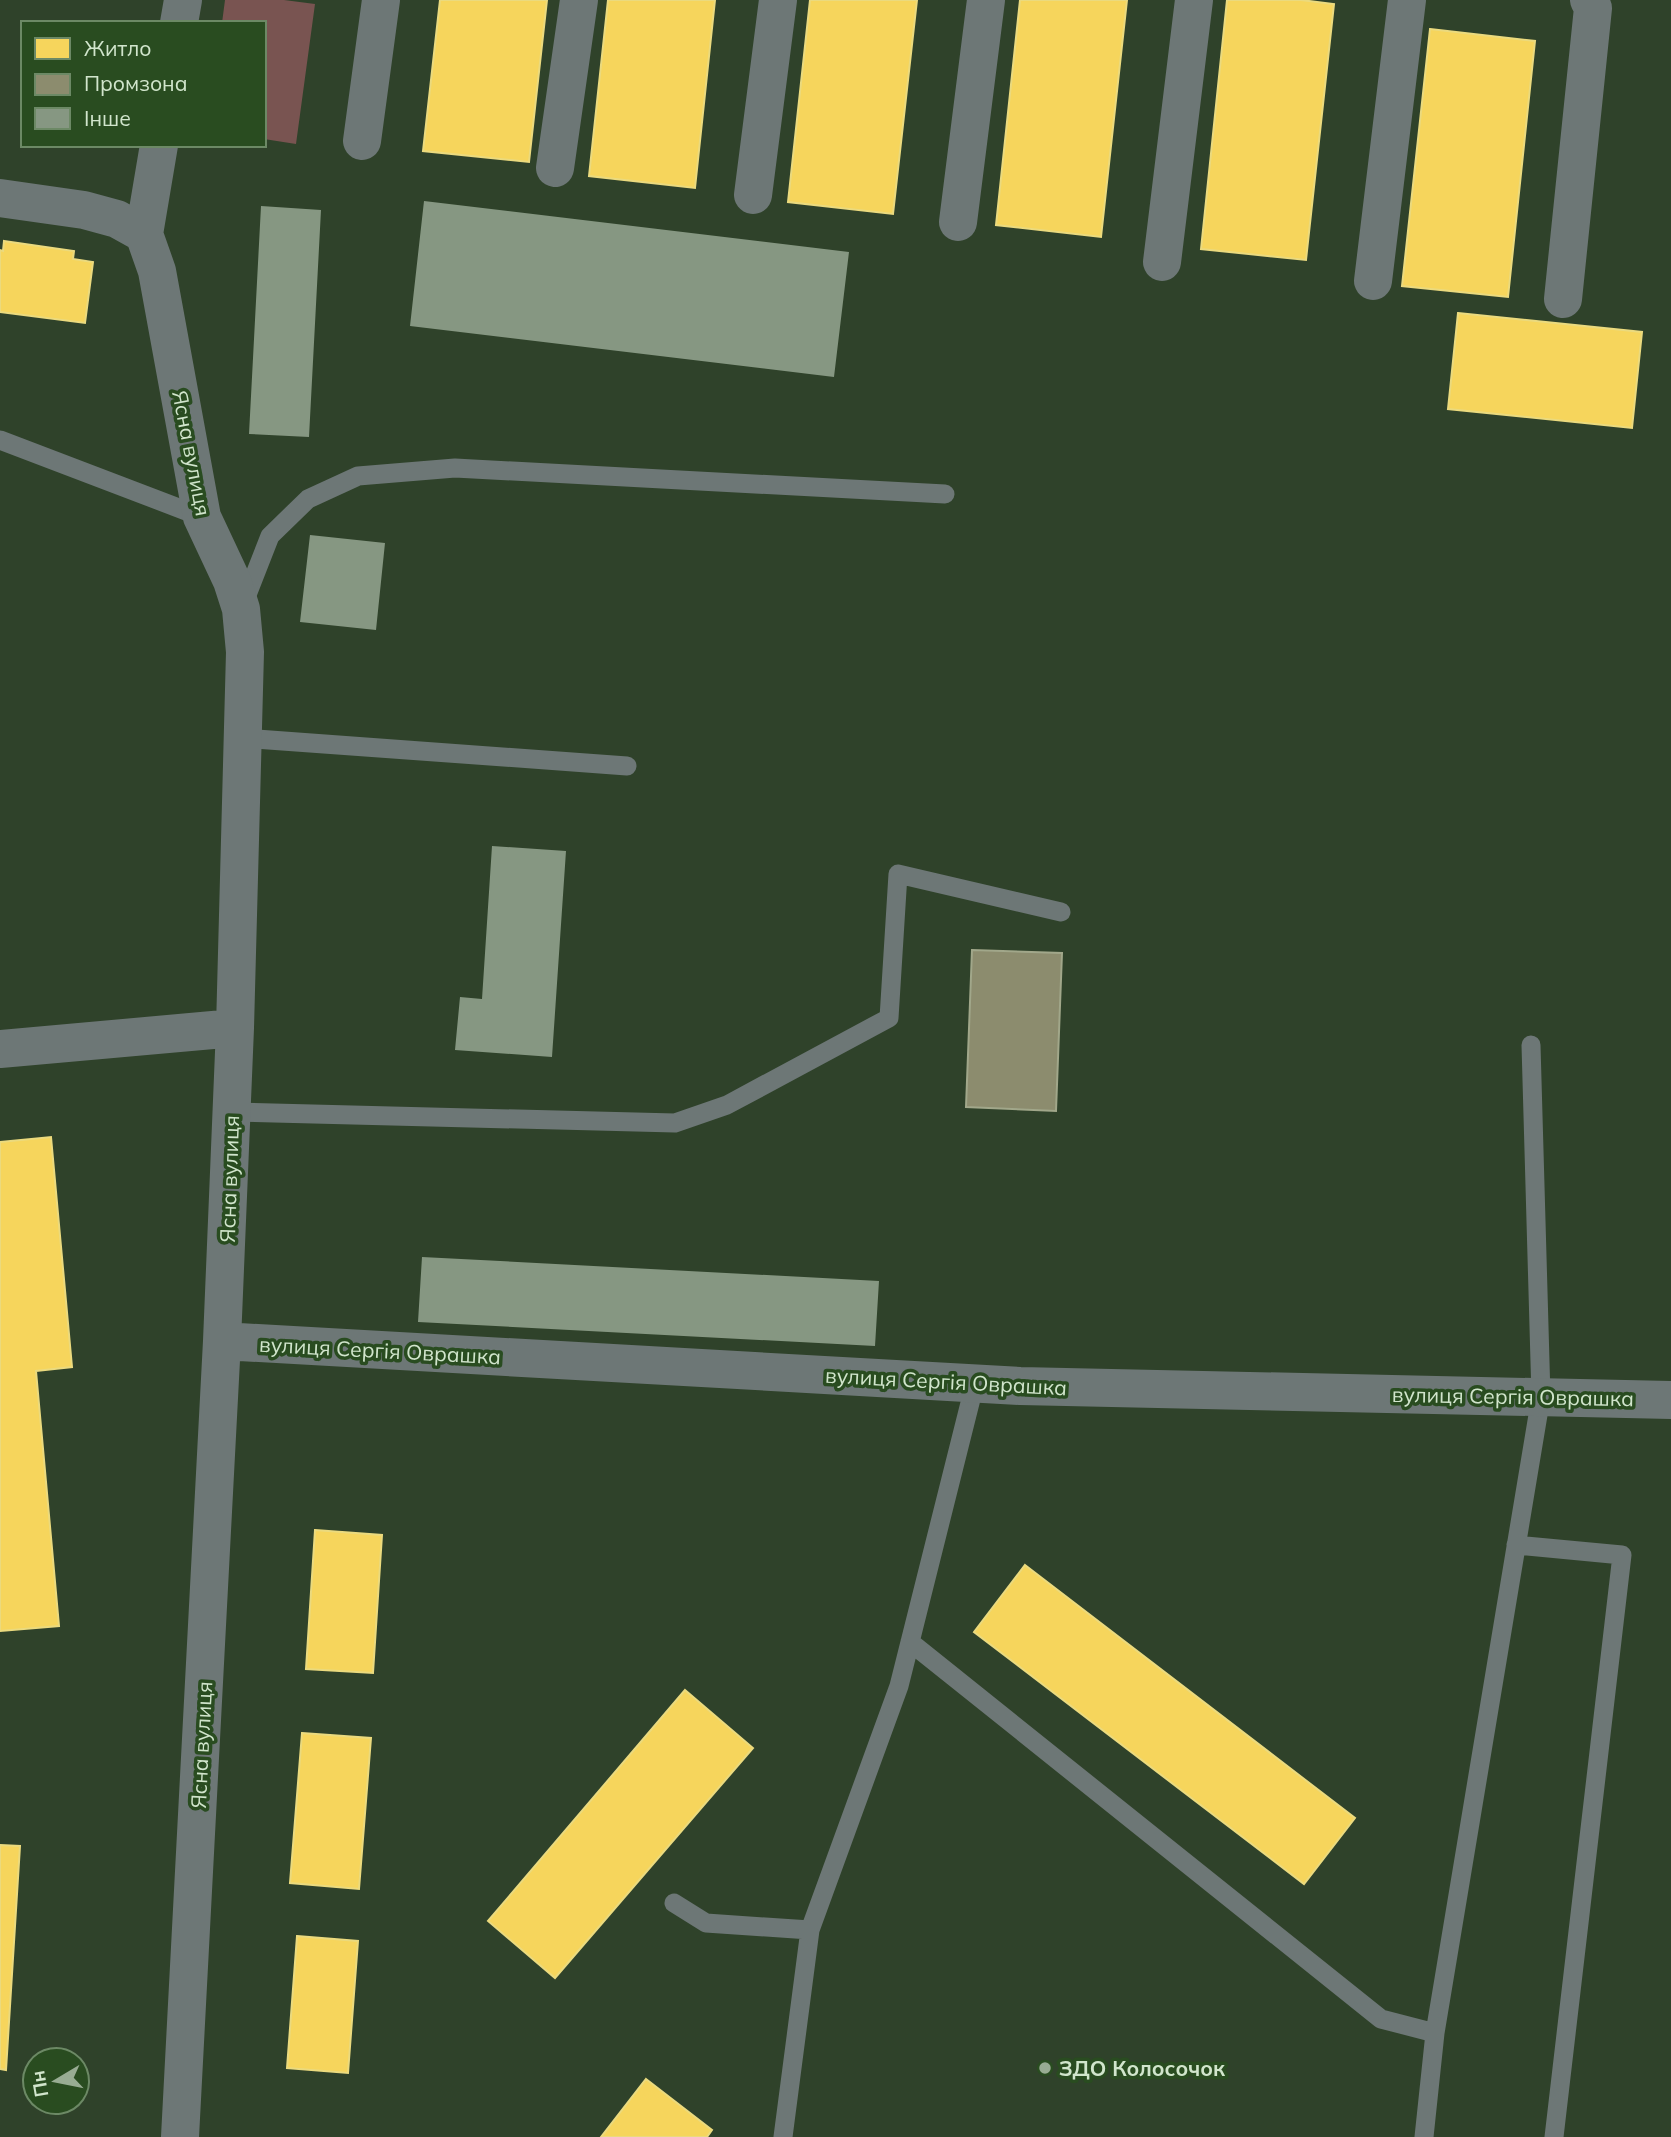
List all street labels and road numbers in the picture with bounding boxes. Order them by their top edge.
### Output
street label: Ясна вулиця [167,388,217,518]
street label: Ясна вулиця [214,1115,244,1243]
street label: вулиця Сергія Оврашка [258,1331,502,1369]
street label: вулиця Сергія Оврашка [824,1362,1068,1400]
street label: вулиця Сергія Оврашка [1392,1381,1634,1411]
street label: Ясна вулиця [185,1681,217,1809]

